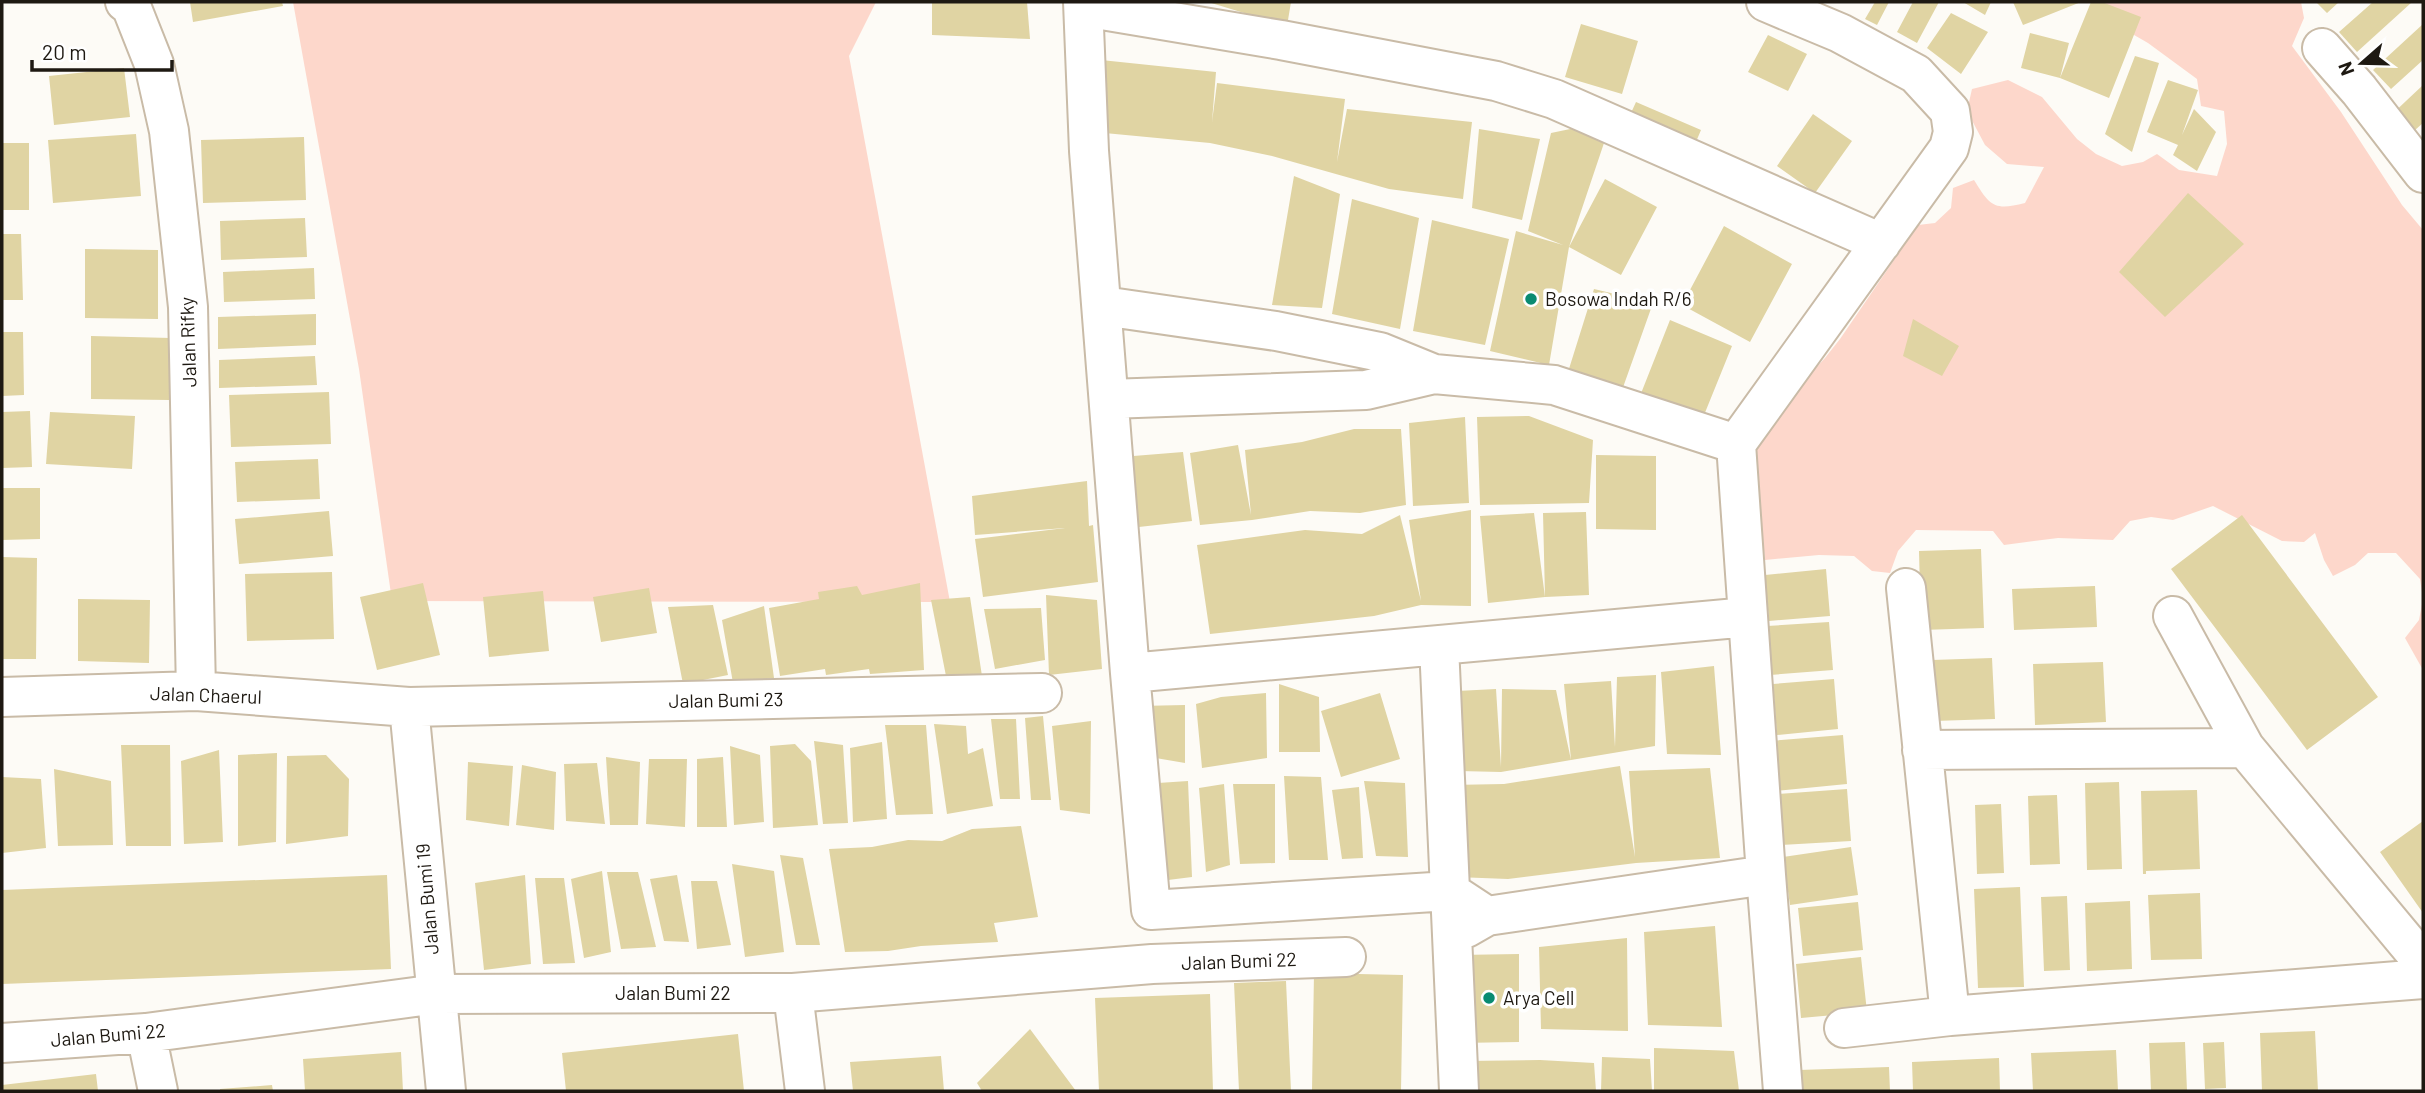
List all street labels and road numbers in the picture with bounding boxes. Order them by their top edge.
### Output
street label: Jalan Rifky [174,296,201,388]
street label: Jalan Chaerul [150,681,262,708]
street label: Jalan Bumi 23 [668,687,784,712]
street label: Jalan Bumi 19 [410,842,443,956]
street label: Jalan Bumi 22 [1181,947,1297,974]
street label: Jalan Bumi 22 [615,981,731,1004]
street label: Jalan Bumi 22 [49,1018,166,1051]

